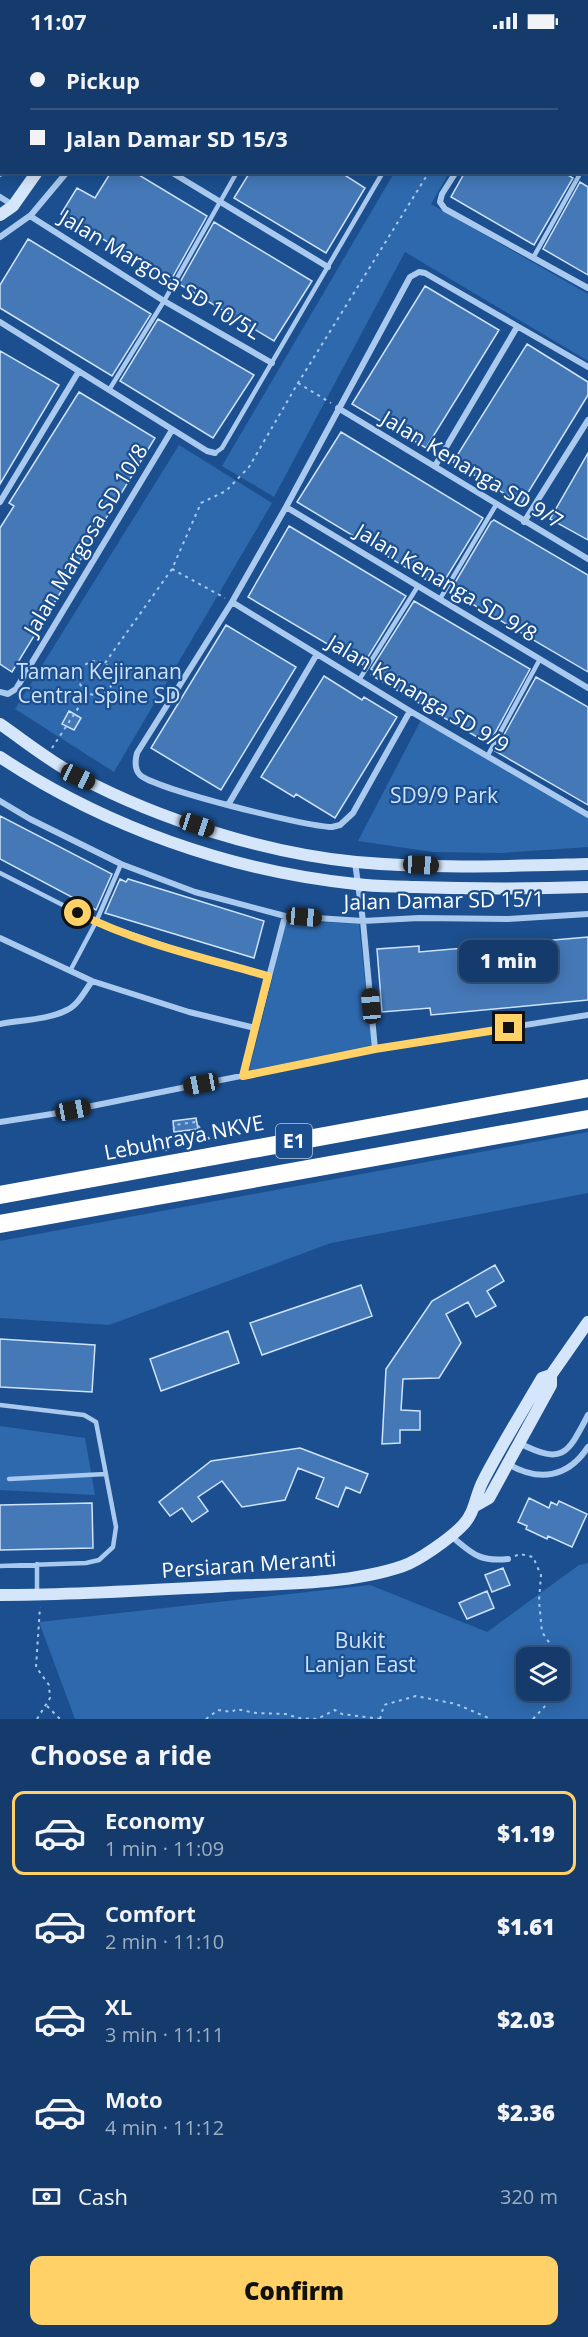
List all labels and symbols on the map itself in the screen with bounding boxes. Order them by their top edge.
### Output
street label: Jalan Margosa SD 10/5L [53,202,266,345]
street label: Jalan Kenanga SD 9/7 [375,403,569,534]
street label: Jalan Margosa SD 10/8 [16,438,154,642]
street label: Jalan Kenanga SD 9/8 [349,516,543,647]
street label: Jalan Kenanga SD 9/9 [321,627,515,758]
park label: Taman Kejiranan Central Spine SD [16,657,182,709]
car [58,761,98,793]
park label: SD9/9 Park [390,781,498,809]
car [177,811,217,839]
car [403,855,439,875]
street label: Jalan Damar SD 15/1 [341,884,545,916]
route start [64,899,91,926]
car [285,906,323,928]
callout: 1 min [460,941,558,983]
car [360,987,382,1025]
route end [495,1014,522,1041]
car [182,1072,220,1096]
car [54,1098,92,1122]
street label: Lebuhraya NKVE [102,1108,266,1166]
road number: E1 [276,1124,312,1158]
street label: Persiaran Meranti [161,1544,337,1584]
park label: Bukit Lanjan East [304,1626,416,1678]

